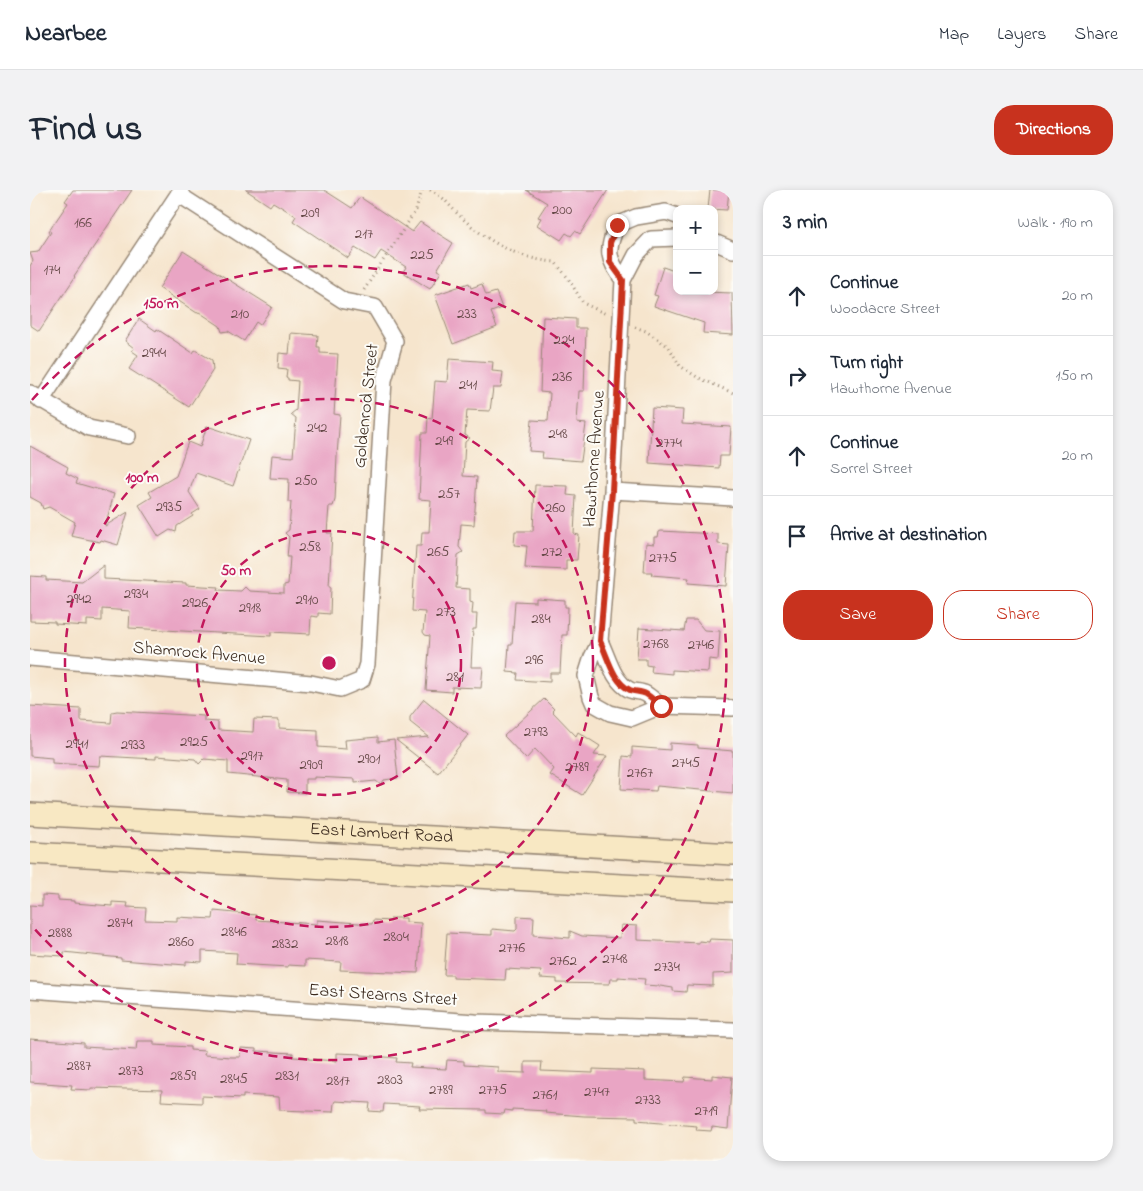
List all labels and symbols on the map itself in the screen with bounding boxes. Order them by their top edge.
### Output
house number: 200 [552,199,573,221]
house number: 209 [301,202,320,224]
house number: 166 [74,212,92,234]
route end [606,214,629,237]
house number: 217 [355,223,373,245]
house number: 225 [410,244,434,266]
house number: 174 [43,259,61,281]
text: 150 m [143,293,179,315]
house number: 210 [231,303,250,325]
house number: 233 [457,303,477,325]
house number: 224 [553,329,575,351]
house number: 2944 [142,342,166,364]
street label: Goldenrod Street [348,342,386,470]
house number: 236 [552,366,573,388]
house number: 241 [459,374,477,396]
street label: Hawthorne Avenue [577,389,613,528]
house number: 242 [306,417,328,439]
house number: 248 [548,423,568,445]
house number: 249 [435,430,454,452]
house number: 2774 [656,432,682,454]
text: 100 m [125,467,159,489]
house number: 250 [295,470,318,492]
house number: 257 [438,483,460,505]
house number: 2935 [156,496,183,518]
house number: 260 [545,497,566,519]
house number: 258 [299,536,321,558]
house number: 265 [427,541,450,563]
house number: 272 [541,541,563,563]
house number: 2775 [649,547,678,569]
text: 50 m [221,560,252,582]
house number: 2934 [124,583,148,605]
house number: 2942 [66,588,92,610]
house number: 2910 [295,589,319,611]
house number: 2926 [182,592,208,614]
house number: 2918 [239,597,262,619]
house number: 273 [436,601,456,623]
house number: 284 [531,608,551,630]
house number: 2768 [643,633,669,655]
house number: 2746 [688,634,715,656]
street label: Shamrock Avenue [132,635,267,673]
house number: 296 [525,649,544,671]
centre of rings [320,654,338,672]
house number: 281 [446,666,464,688]
route start [650,695,673,718]
house number: 2793 [524,721,548,743]
house number: 2925 [180,731,208,753]
house number: 2941 [66,733,89,755]
house number: 2933 [121,734,145,756]
house number: 2917 [241,745,263,767]
house number: 2901 [357,748,381,770]
house number: 2745 [672,752,701,774]
house number: 2909 [300,754,323,776]
house number: 2789 [565,756,589,778]
house number: 2767 [627,762,653,784]
street label: East Lambert Road [309,817,454,851]
house number: 2874 [107,912,133,934]
house number: 2846 [221,921,247,943]
house number: 2888 [48,922,73,944]
house number: 2804 [383,926,409,948]
house number: 2818 [325,930,349,952]
house number: 2860 [168,931,195,953]
house number: 2832 [272,933,299,955]
house number: 2776 [499,937,526,959]
house number: 2748 [602,948,628,970]
house number: 2762 [549,950,577,972]
house number: 2734 [654,956,680,978]
street label: East Stearns Street [308,978,458,1014]
house number: 2887 [67,1055,91,1077]
house number: 2873 [118,1060,144,1082]
house number: 2859 [170,1065,197,1087]
house number: 2831 [275,1065,299,1087]
house number: 2845 [220,1068,248,1090]
house number: 2803 [377,1069,403,1091]
house number: 2817 [326,1070,350,1092]
house number: 2789 [429,1079,453,1101]
house number: 2775 [479,1079,508,1101]
house number: 2747 [584,1081,610,1103]
house number: 2761 [532,1084,558,1106]
house number: 2733 [635,1089,661,1111]
house number: 2719 [695,1100,718,1122]

